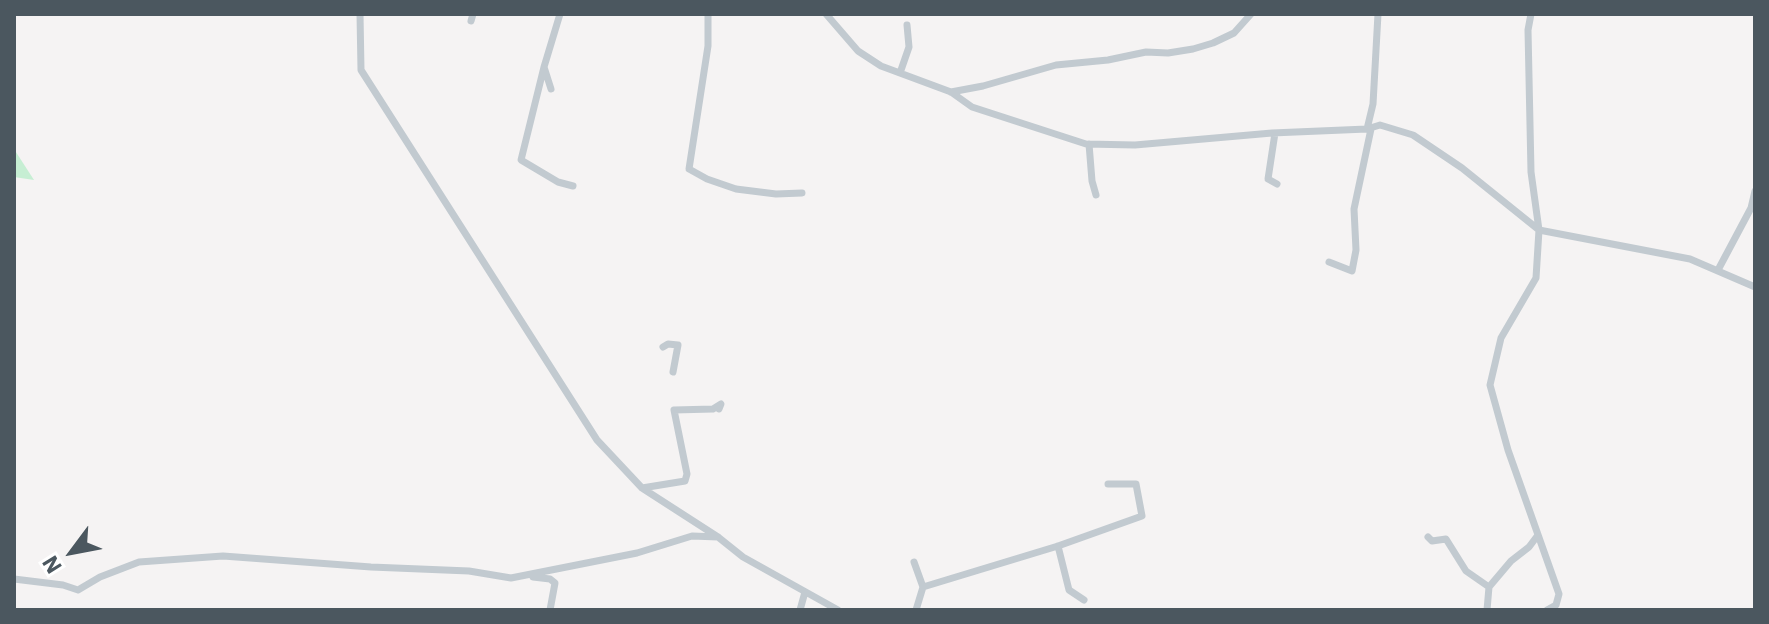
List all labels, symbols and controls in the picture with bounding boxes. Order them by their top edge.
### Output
north arrow [32,512,112,592]
text: N [35,551,68,579]

